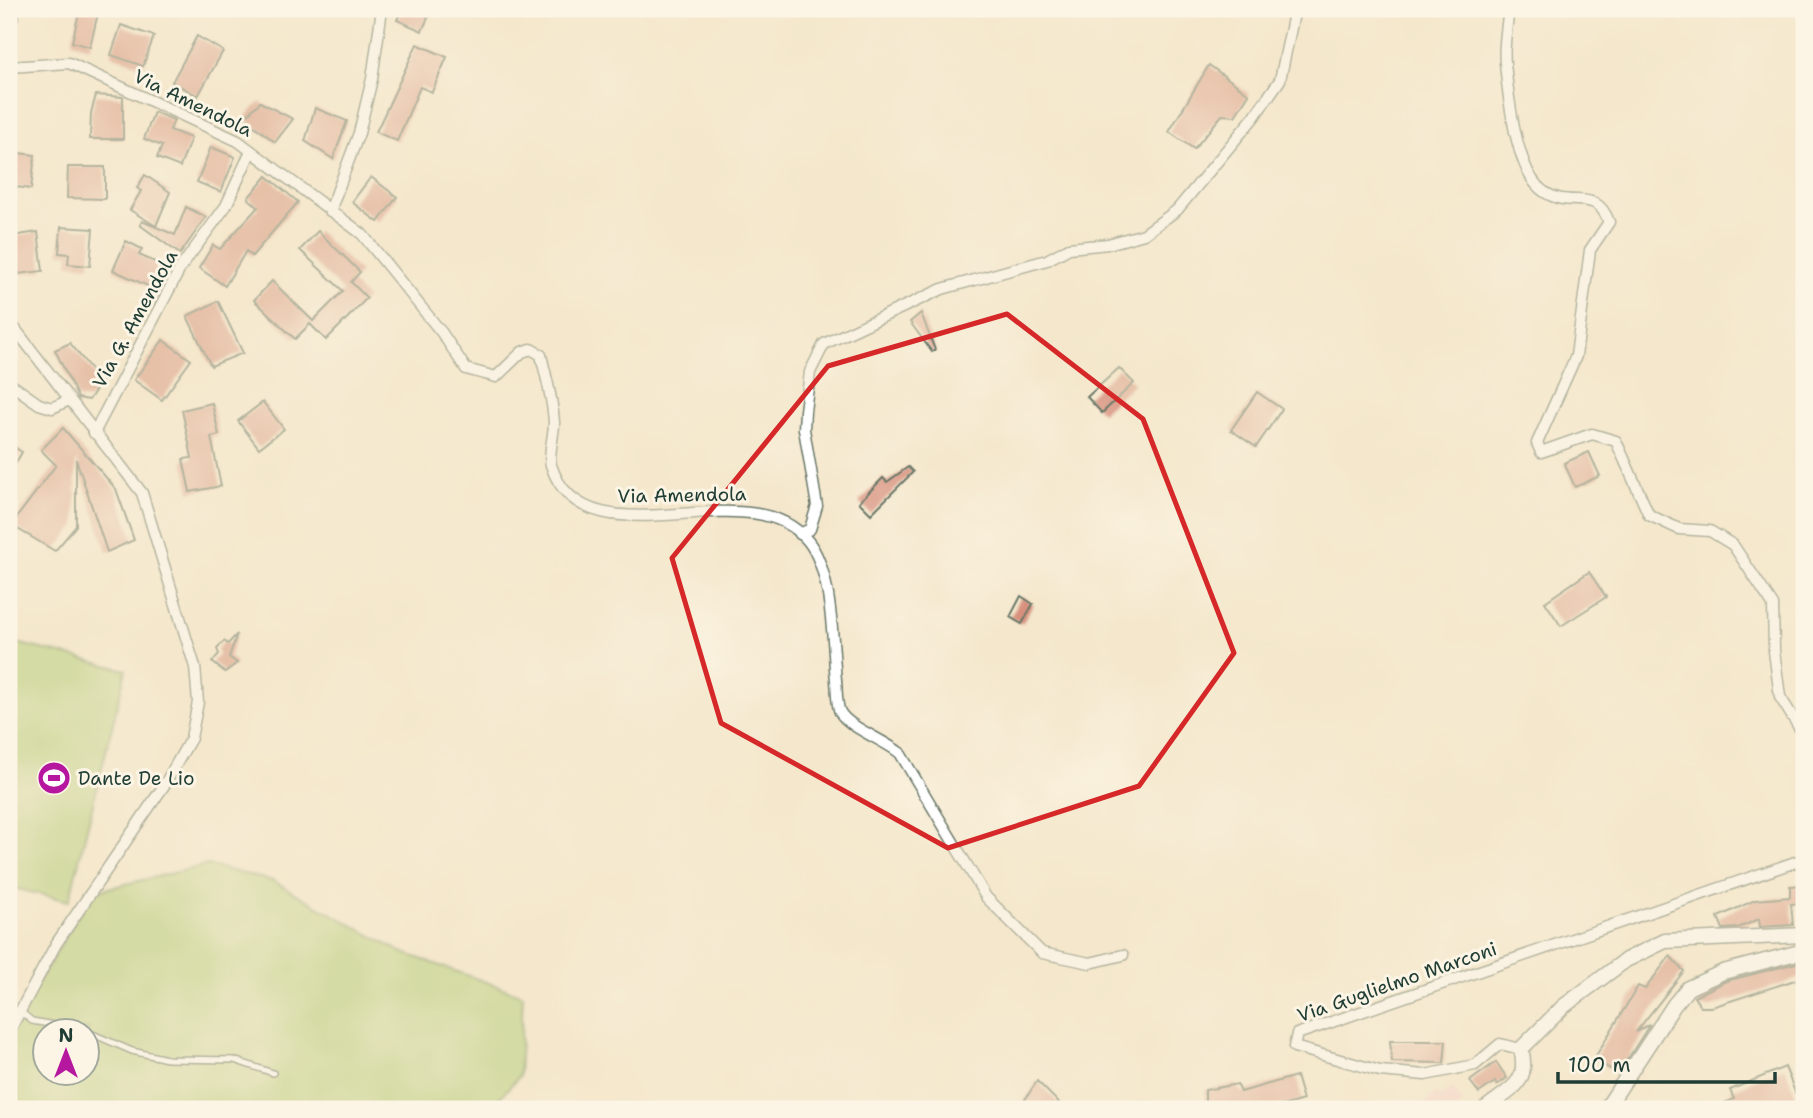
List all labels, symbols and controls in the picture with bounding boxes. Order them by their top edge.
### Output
street label: Via Amendola [129,63,257,143]
street label: Via G. Amendola [87,245,183,392]
street label: Via Amendola [617,481,747,509]
sports icon: Dante De Lio [35,759,73,797]
place label: Dante De Lio [78,766,194,791]
street label: Via Guglielmo Marconi [1294,936,1500,1028]
north arrow [32,1016,102,1086]
text: N [58,1023,74,1048]
scale bar [1558,1041,1774,1085]
text: 100 m [1568,1051,1631,1079]

